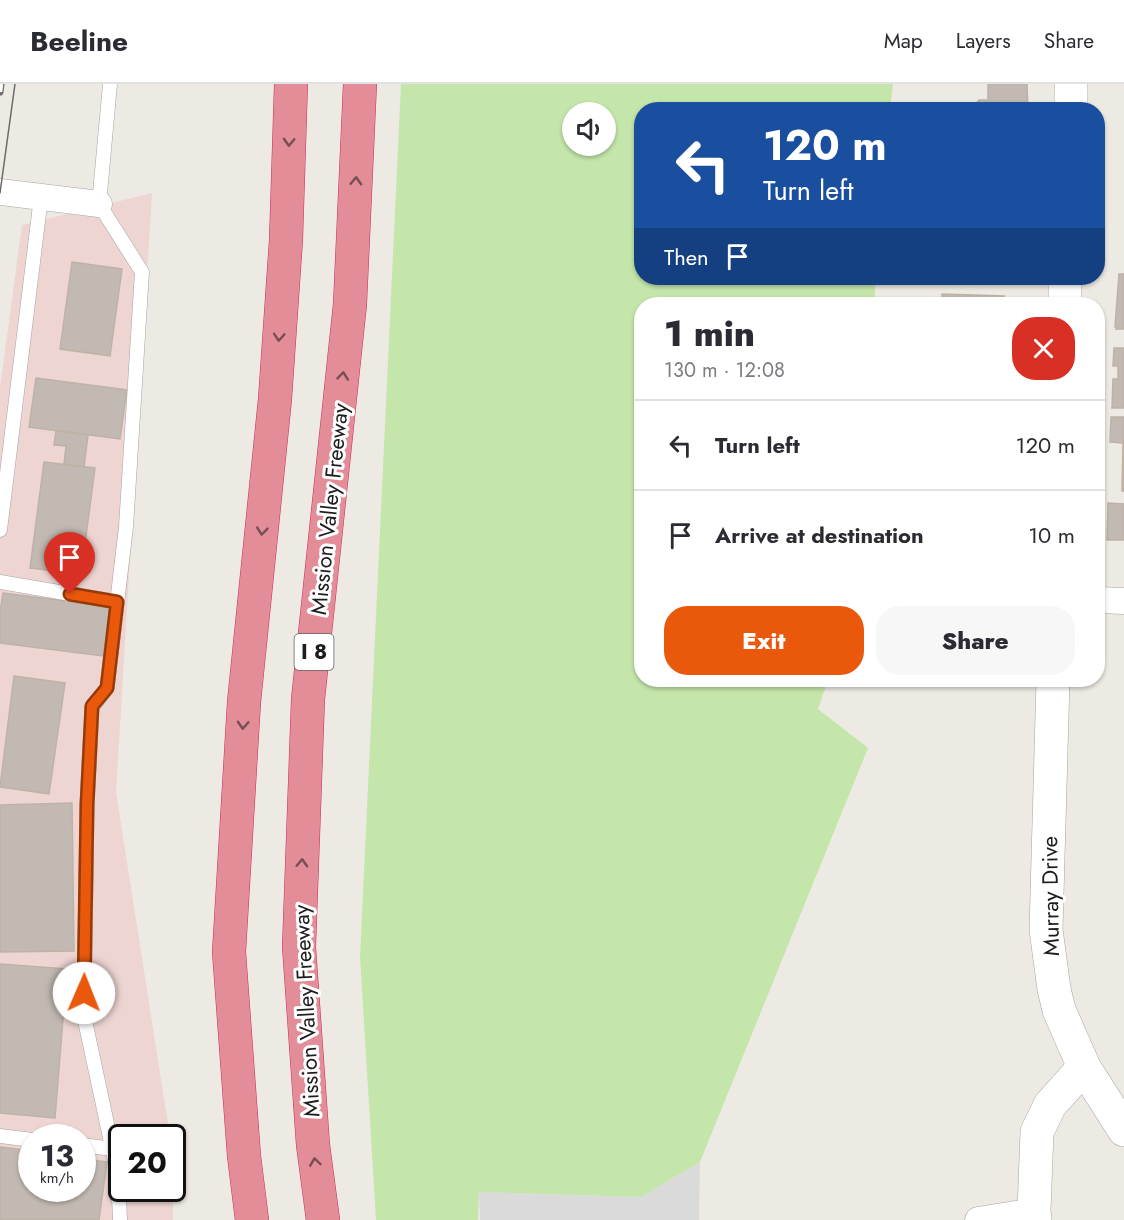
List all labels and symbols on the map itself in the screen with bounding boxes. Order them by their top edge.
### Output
one-way arrow [283,138,296,147]
one-way arrow [350,177,363,186]
one-way arrow [273,333,286,342]
one-way arrow [336,371,349,380]
street label: Mission Valley Freeway [302,401,356,616]
one-way arrow [256,527,269,536]
pin [44,532,95,594]
road number: I 8 [294,634,334,670]
one-way arrow [236,721,249,730]
street label: Murray Drive [1033,836,1067,956]
one-way arrow [296,858,308,867]
street label: Mission Valley Freeway [284,904,328,1118]
position arrow [52,961,116,1025]
speed limit sign: 20 [108,1124,186,1202]
one-way arrow [310,1157,322,1167]

